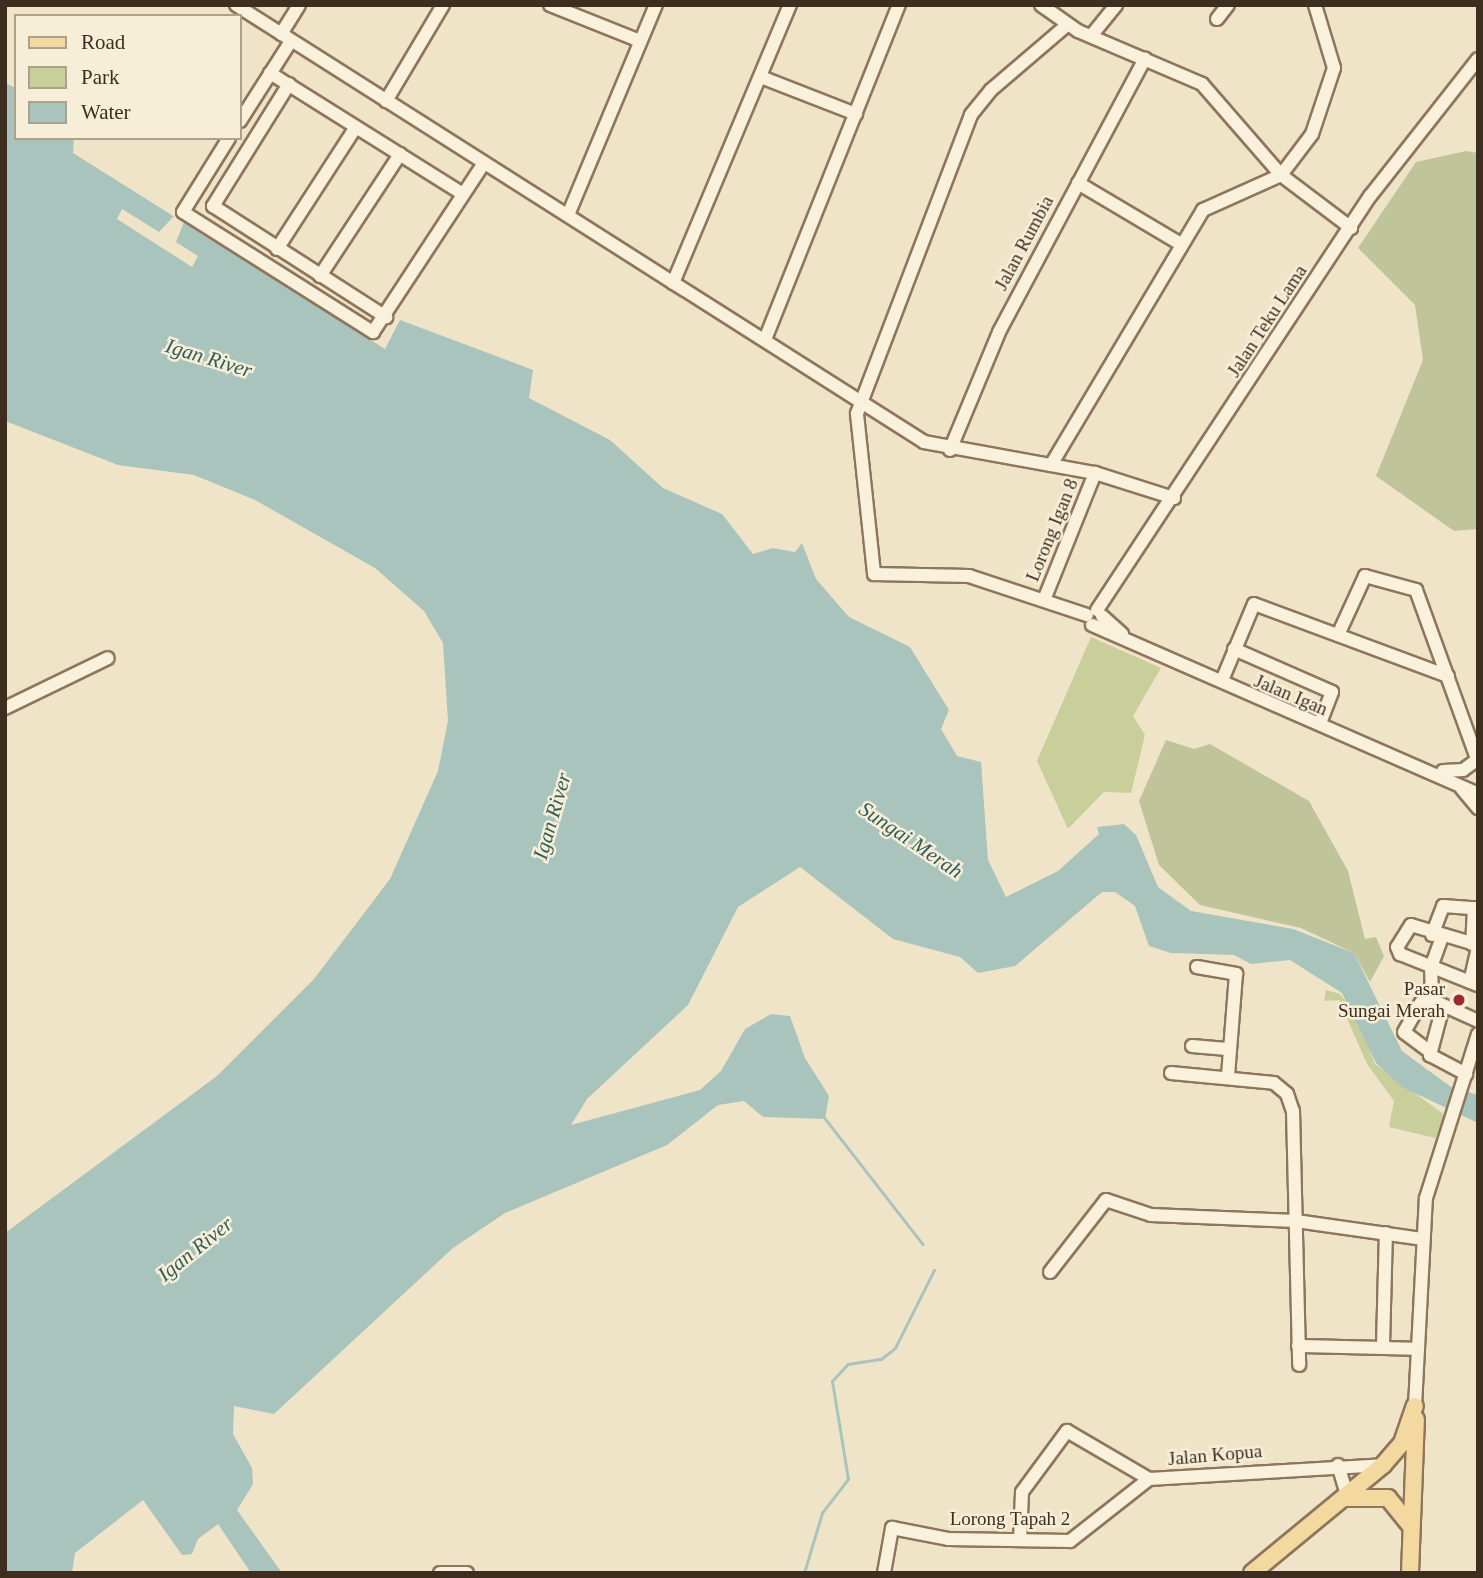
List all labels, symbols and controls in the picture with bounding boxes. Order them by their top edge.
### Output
legend [14,14,242,140]
text: Road [81,30,125,54]
text: Park [81,65,120,89]
text: Water [81,100,131,124]
street label: Jalan Rumbia [990,192,1058,294]
street label: Jalan Teku Lama [1222,260,1312,382]
water label: Igan River [163,333,255,383]
street label: Lorong Igan 8 [1021,475,1083,585]
street label: Jalan Igan [1251,669,1331,721]
water label: Igan River [528,770,576,862]
water label: Sungai Merah [854,796,968,884]
place label: Pasar Sungai Merah [1338,978,1445,1022]
marker: Pasar Sungai Merah [1451,992,1467,1008]
water label: Igan River [152,1211,238,1287]
street label: Jalan Kopua [1167,1440,1263,1470]
street label: Lorong Tapah 2 [949,1508,1071,1530]

